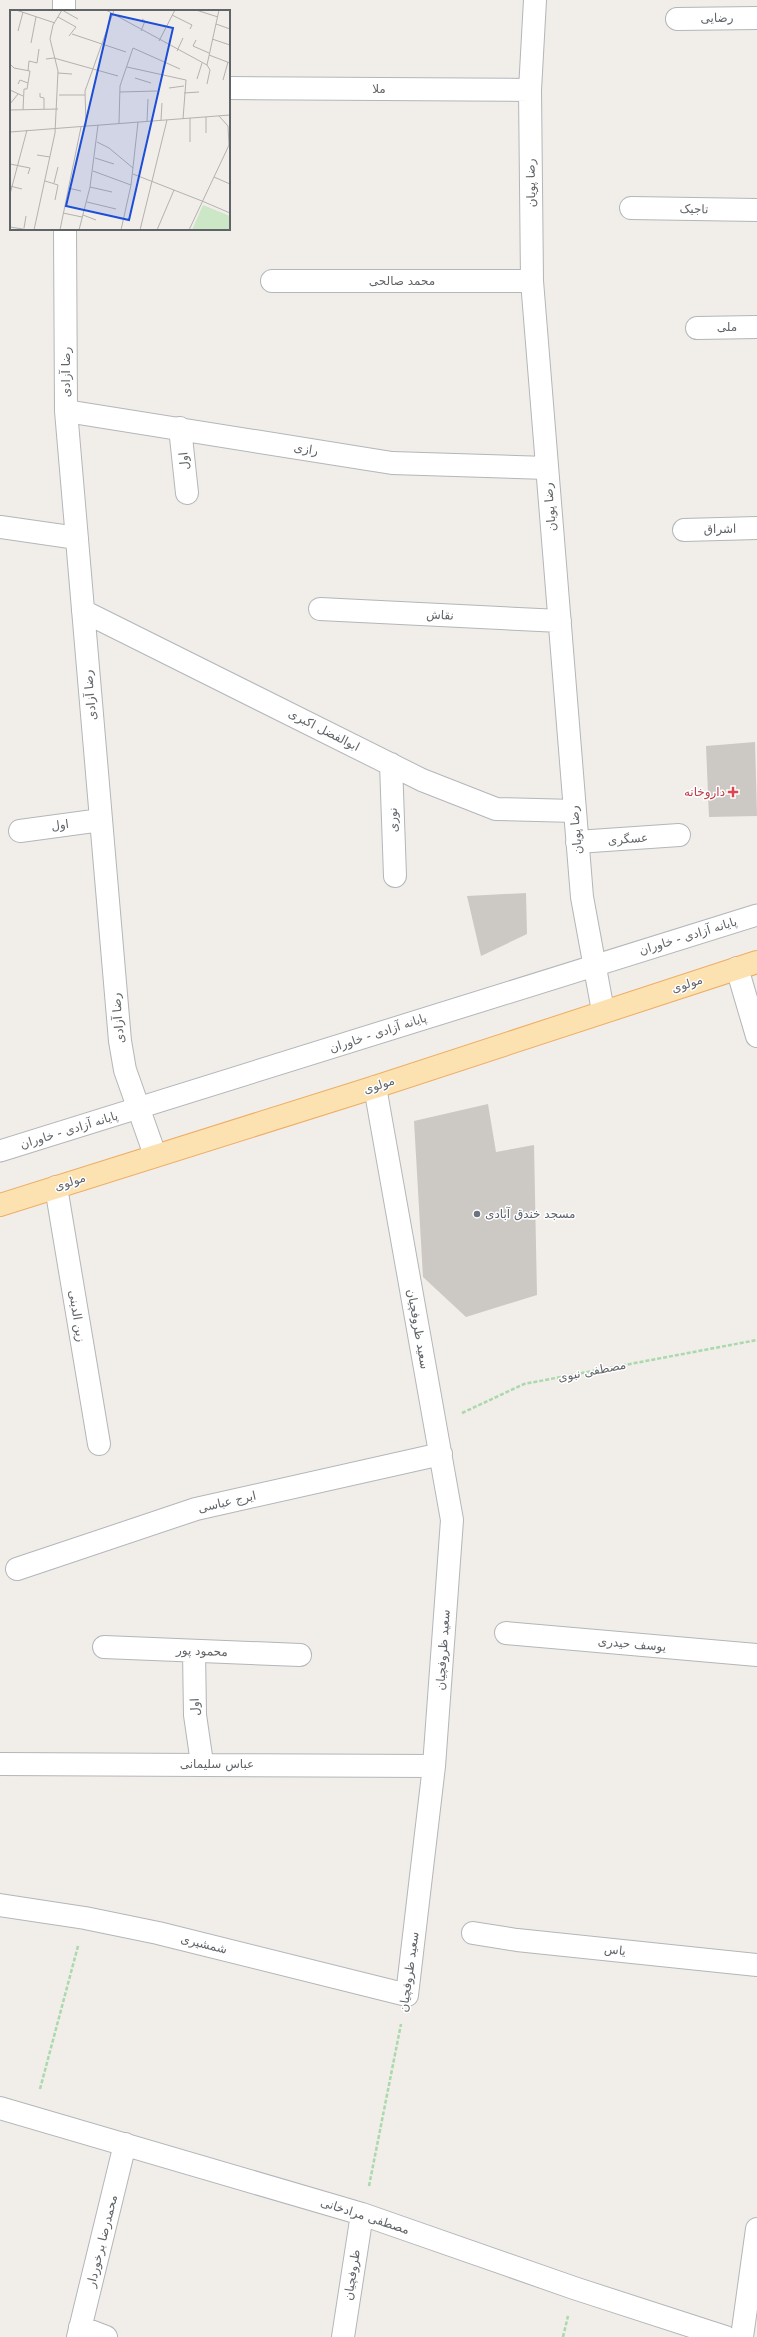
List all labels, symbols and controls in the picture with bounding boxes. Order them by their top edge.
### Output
inset map [10,10,230,230]
street label: رضایی [700,11,734,26]
street label: ملا [372,82,386,96]
street label: رضا پویان [524,158,539,208]
street label: تاجیک [679,202,709,216]
street label: محمد صالحی [369,274,435,288]
street label: ملی [717,320,737,334]
street label: رضا آزادی [58,346,74,397]
street label: رازی [293,440,319,459]
street label: اول [176,451,193,471]
street label: رضا پویان [541,482,560,532]
street label: اشراق [704,522,736,537]
street label: نقاش [426,607,454,624]
street label: رضا آزادی [80,669,100,721]
street label: ابوالفضل اکبری [286,706,362,755]
place label: داروخانه [684,785,725,800]
marker: داروخانه [728,787,738,797]
street label: رضا پویان [567,805,586,855]
street label: نوری [386,807,401,833]
street label: اول [50,817,70,834]
street label: عسگری [607,831,649,848]
street label: پایانه آزادی - خاوران [637,914,739,958]
street label: مولوی [670,972,705,997]
street label: رضا آزادی [108,992,128,1044]
street label: پایانه آزادی - خاوران [327,1010,429,1056]
street label: مولوی [362,1073,397,1098]
street label: پایانه آزادی - خاوران [18,1108,120,1152]
street label: مولوی [53,1170,88,1195]
place label: مسجد خندق آبادی [485,1206,576,1221]
marker: مسجد خندق آبادی [472,1209,482,1219]
street label: سعید ظروفچیان [403,1288,432,1370]
street label: زین الدینی [65,1289,88,1343]
street label: مصطفی نبوی [557,1358,627,1385]
street label: ایرج عباسی [197,1489,258,1516]
street label: سعید ظروفچیان [433,1609,454,1691]
street label: یوسف حیدری [597,1634,667,1655]
street label: محمود پور [175,1643,228,1660]
street label: اول [188,1698,203,1716]
street label: عباس سلیمانی [180,1757,254,1772]
street label: شمشیری [179,1931,229,1957]
street label: سعید ظروفچیان [396,1931,423,2013]
street label: یاس [603,1942,627,1959]
street label: محمدرضا برخوردار [84,2193,121,2290]
street label: مصطفی مرادخانی [318,2195,411,2238]
street label: ظروفچیان [341,2248,364,2302]

